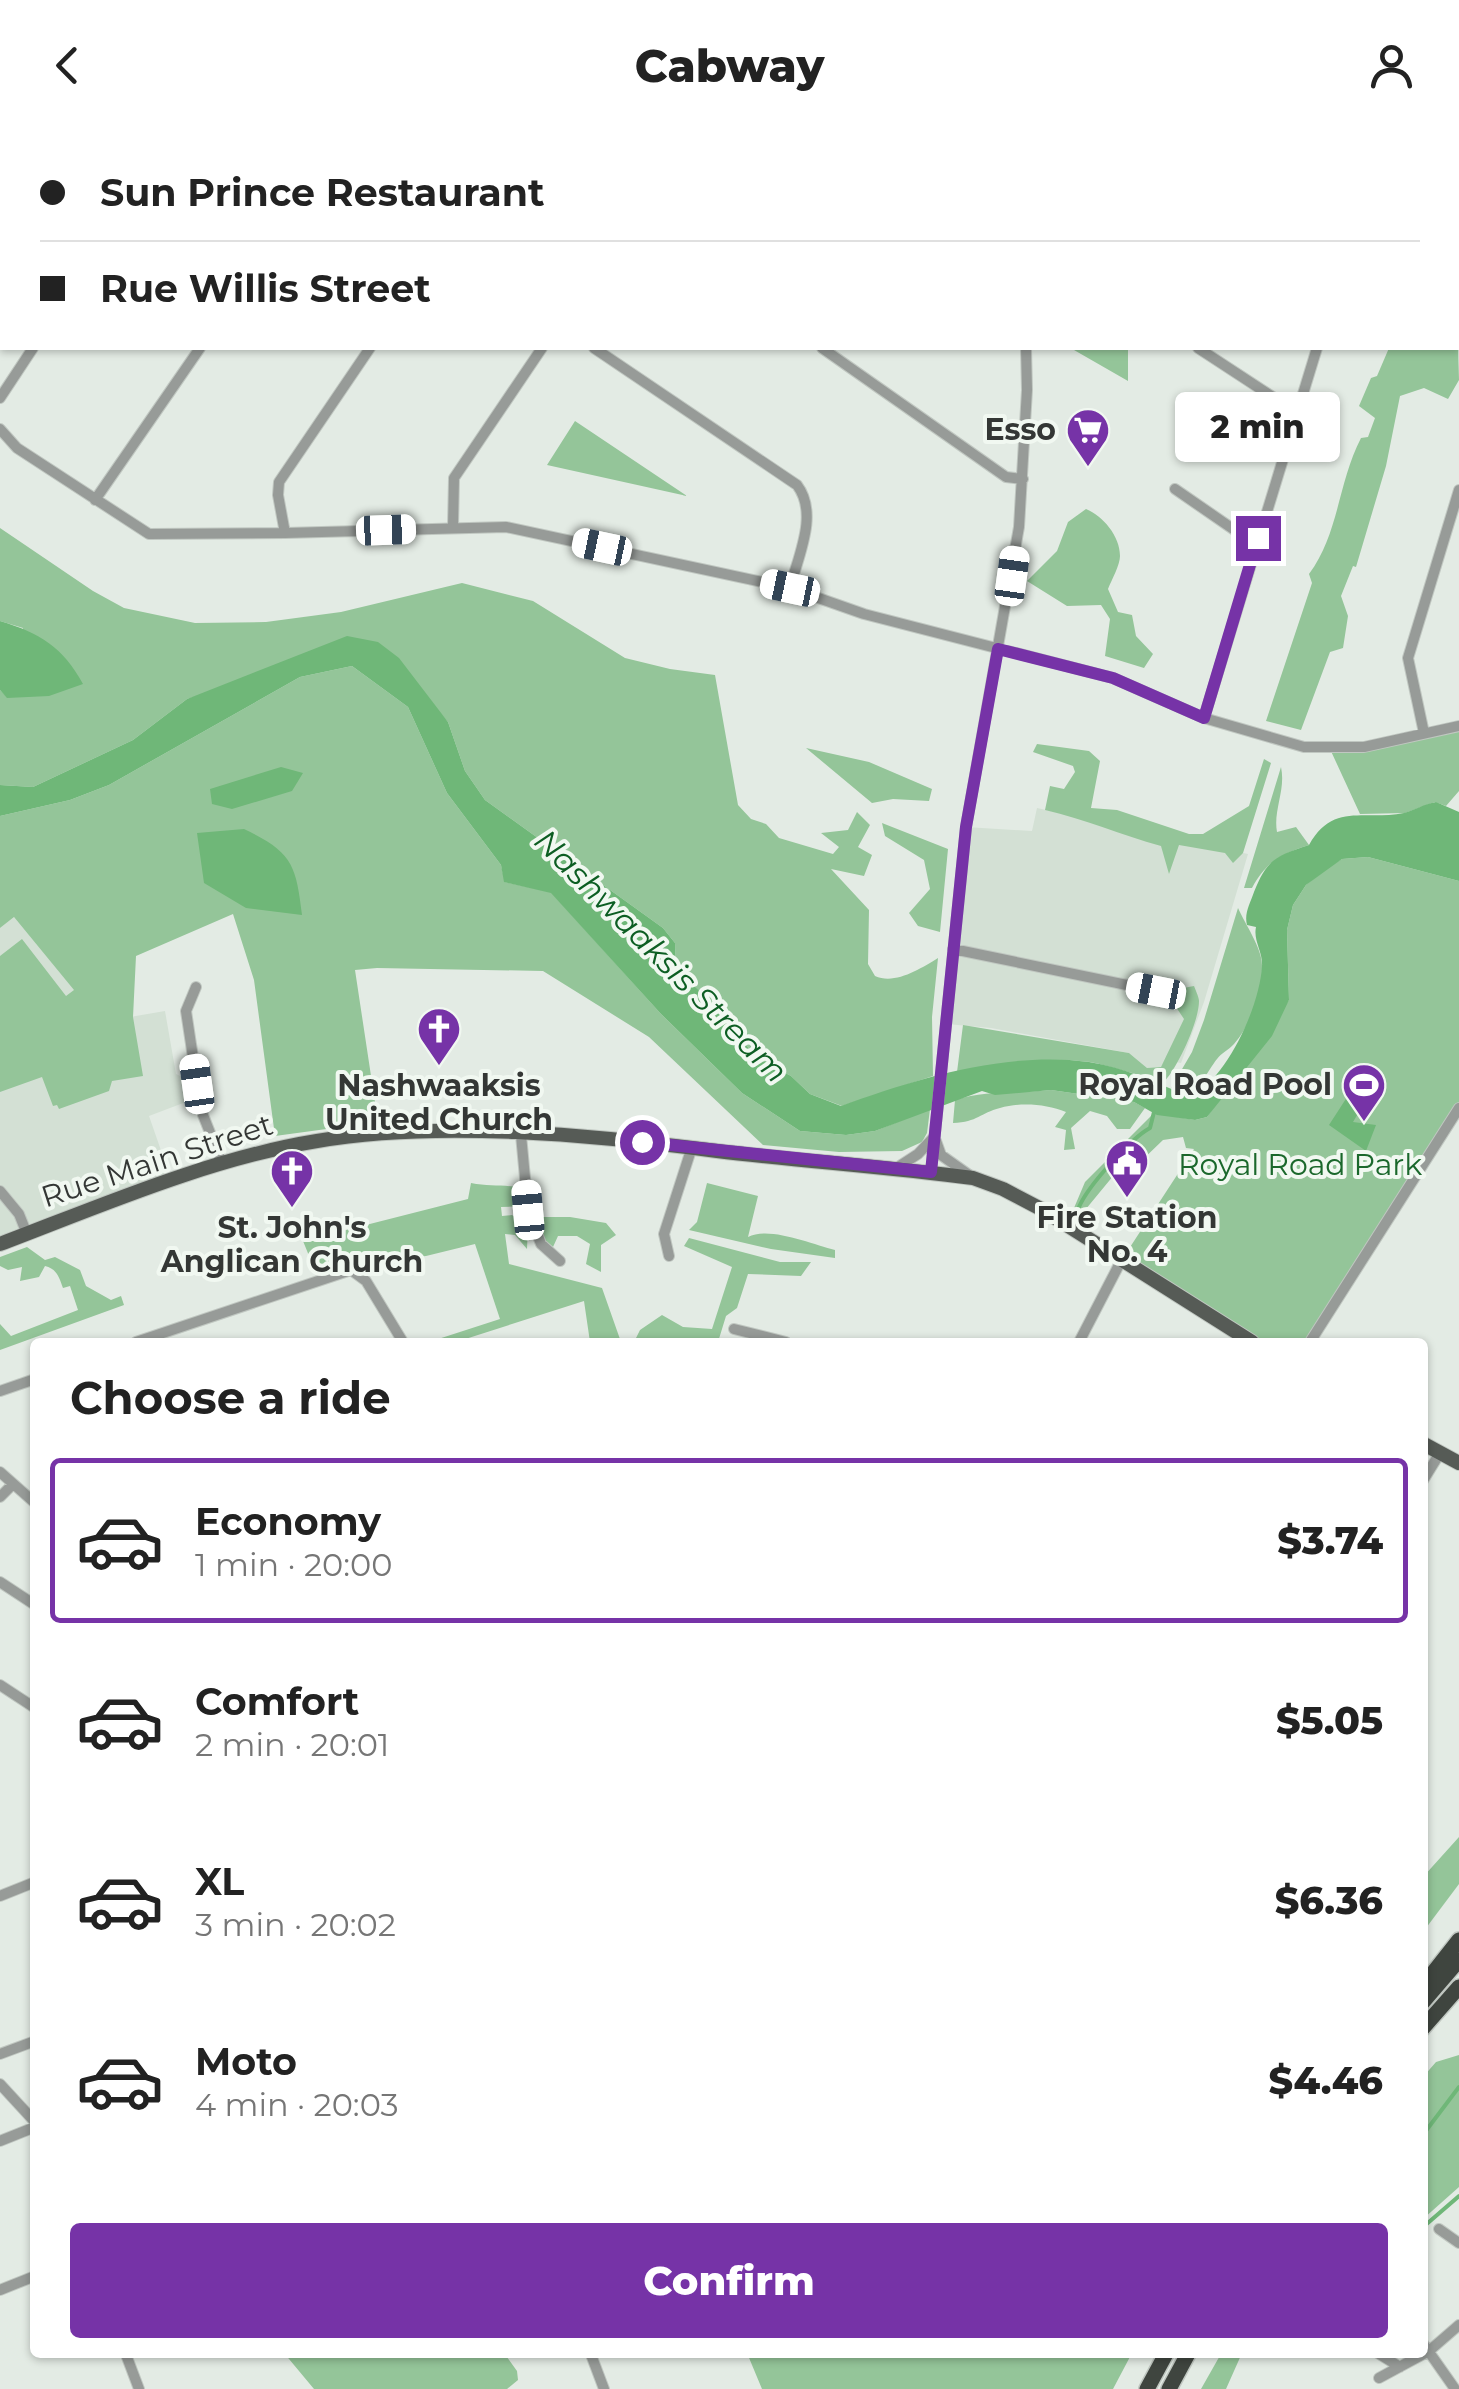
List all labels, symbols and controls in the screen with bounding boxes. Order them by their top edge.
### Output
icon: back [40,38,95,93]
text: Cabway [635,38,824,93]
icon: person [1364,38,1419,93]
text: Sun Prince Restaurant [100,169,544,216]
text: Rue Willis Street [100,265,431,312]
callout: 2 min [1176,393,1340,463]
supermarket icon: Esso [1065,407,1111,468]
text: 2 min [1210,407,1305,446]
place label: Esso [984,411,1056,448]
car [355,514,417,546]
route end [1236,516,1281,561]
car [570,526,634,568]
car [993,544,1031,608]
car [758,567,822,609]
water label: Nashwaaksis Stream [526,821,796,1091]
car [1124,971,1188,1011]
church icon: Nashwaaksis United Church [416,1006,462,1067]
car [178,1052,216,1116]
sports icon: Royal Road Pool [1341,1062,1387,1123]
place label: Royal Road Pool [1078,1066,1332,1103]
place label: Nashwaaksis United Church [325,1067,553,1138]
street label: Rue Main Street [36,1106,277,1215]
route start [620,1120,665,1165]
public building icon: Fire Station No. 4 [1104,1138,1150,1199]
park label: Royal Road Park [1178,1146,1422,1183]
church icon: St. John's Anglican Church [269,1148,315,1209]
car [510,1179,546,1241]
place label: Fire Station No. 4 [1037,1199,1217,1270]
place label: St. John's Anglican Church [160,1209,423,1280]
text: Choose a ride [70,1370,391,1425]
icon: car [75,1496,165,1586]
text: Economy [195,1498,381,1545]
text: $3.74 [1277,1517,1383,1564]
text: 1 min · 20:00 [195,1545,392,1584]
icon: car [75,1676,165,1766]
text: Comfort [195,1678,359,1725]
text: $5.05 [1276,1697,1383,1744]
text: 2 min · 20:01 [195,1725,389,1764]
icon: car [75,1856,165,1946]
text: XL [195,1858,244,1905]
text: $6.36 [1275,1877,1383,1924]
text: 3 min · 20:02 [195,1905,396,1944]
icon: car [75,2036,165,2126]
text: Moto [195,2038,297,2085]
text: $4.46 [1268,2057,1383,2104]
text: 4 min · 20:03 [195,2085,399,2124]
button: Confirm [70,2223,1388,2338]

